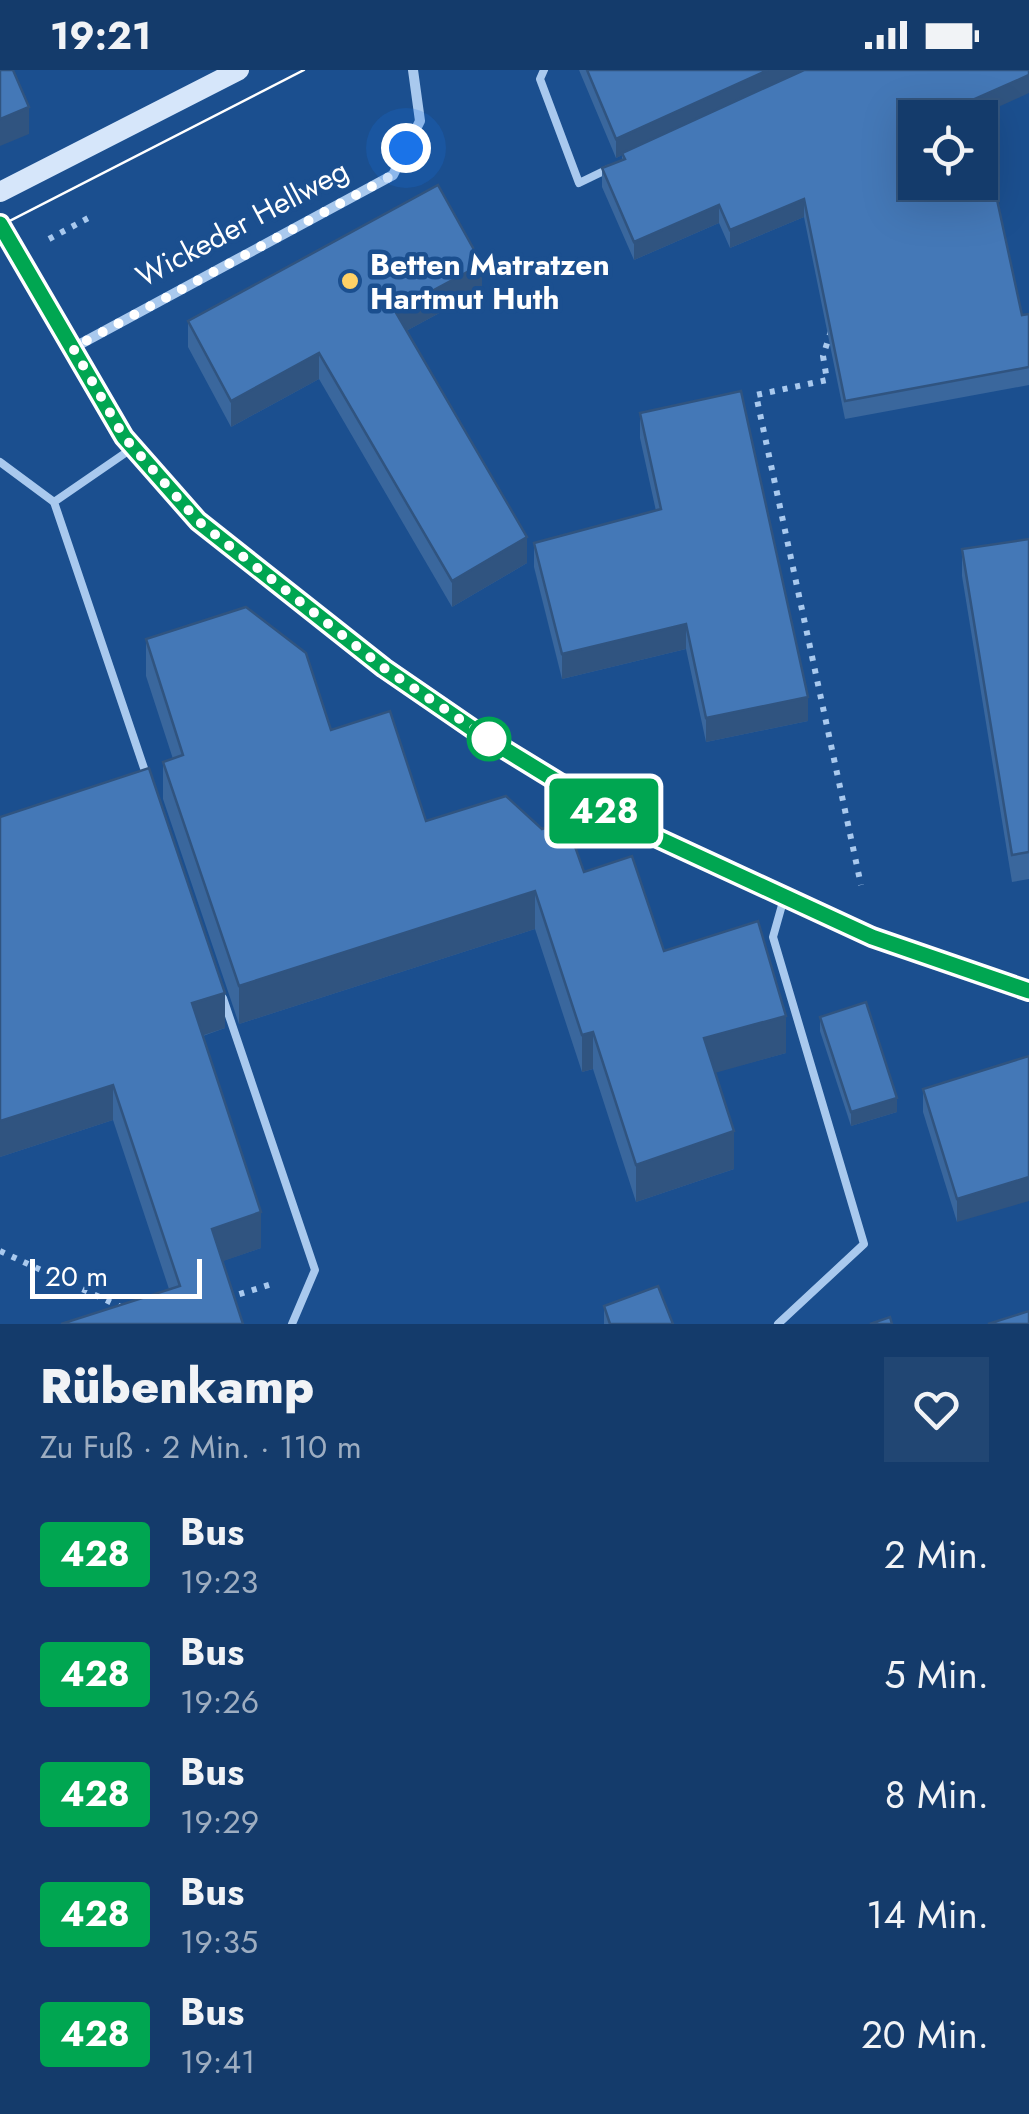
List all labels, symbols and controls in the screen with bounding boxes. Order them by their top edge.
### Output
text: 19:21 [50,8,151,63]
map controls [898,100,998,200]
button: locate [898,100,998,200]
your location [381,123,431,173]
street label: Wickeder Hellweg [128,149,356,297]
place label: Betten Matratzen Hartmut Huth [370,243,610,320]
marker: Betten Matratzen Hartmut Huth [339,270,361,292]
unlabelled marker [468,718,510,760]
line badge: 428 [546,778,662,844]
text: 428 [569,786,639,836]
scale bar [30,1254,202,1298]
text: 20 m [45,1256,108,1297]
text: Rübenkamp [40,1352,314,1421]
button: heart [884,1357,989,1462]
text: Zu Fuß · 2 Min. · 110 m [40,1424,362,1470]
text: Bus [180,1504,244,1559]
text: 2 Min. [884,1527,989,1582]
text: 428 [60,1529,130,1579]
text: 19:23 [180,1559,258,1605]
text: Bus [180,1624,244,1679]
text: 5 Min. [884,1647,989,1702]
text: 428 [60,1649,130,1699]
text: 19:26 [180,1679,259,1725]
text: Bus [180,1744,244,1799]
text: 8 Min. [885,1767,989,1822]
text: 428 [60,1769,130,1819]
text: 19:29 [180,1799,259,1845]
text: Bus [180,1864,244,1919]
text: 14 Min. [866,1887,989,1942]
text: 428 [60,1889,130,1939]
text: 19:35 [180,1919,258,1965]
text: Bus [180,1984,244,2039]
text: 20 Min. [861,2007,989,2062]
text: 428 [60,2009,130,2059]
text: 19:41 [180,2039,256,2085]

